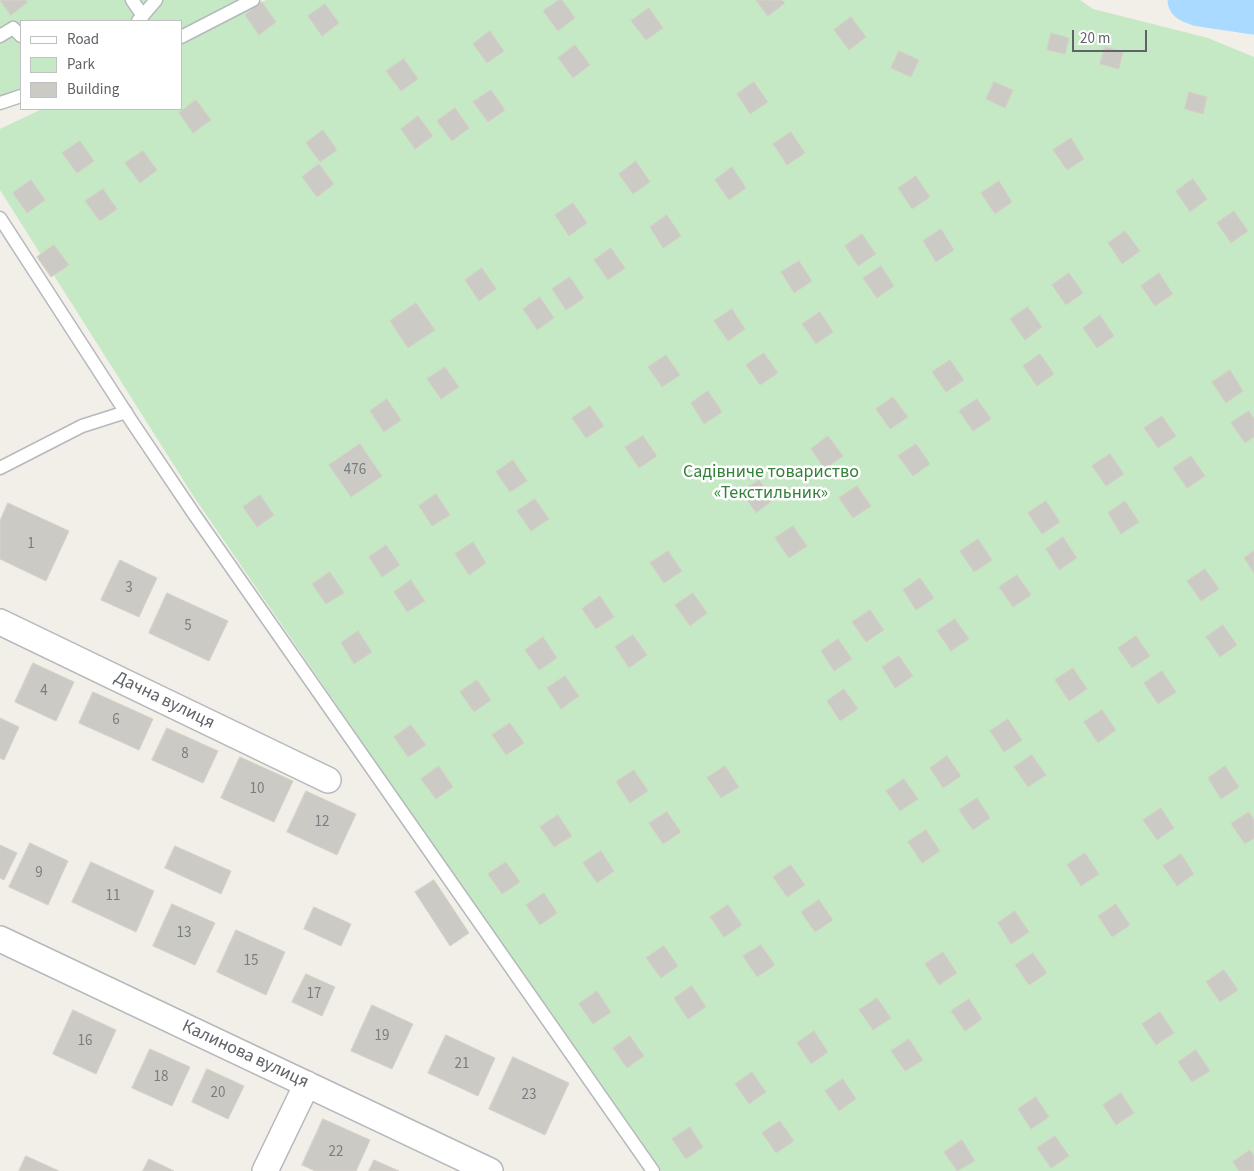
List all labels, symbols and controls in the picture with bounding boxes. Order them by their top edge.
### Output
legend [20,20,182,110]
scale bar [1074,20,1149,52]
text: 20 m [1080,28,1110,49]
text: Road [67,29,99,50]
text: Park [67,54,95,75]
text: Building [67,79,119,100]
house number: 476 [344,462,366,480]
park label: Садівниче товариство «Текстильник» [683,462,859,504]
house number: 1 [27,536,35,554]
house number: 3 [125,580,133,598]
house number: 5 [184,618,192,636]
street label: Дачна вулиця [110,667,218,735]
house number: 4 [40,683,48,701]
house number: 6 [112,712,120,730]
house number: 8 [181,746,189,764]
house number: 10 [250,781,264,799]
house number: 12 [315,814,329,832]
house number: 9 [35,865,43,883]
house number: 11 [106,888,120,906]
house number: 13 [177,925,191,943]
house number: 15 [244,953,258,971]
house number: 17 [307,986,321,1004]
street label: Калинова вулиця [178,1016,312,1094]
house number: 19 [375,1028,389,1046]
house number: 16 [78,1033,92,1051]
house number: 21 [455,1056,469,1074]
house number: 18 [154,1069,168,1087]
house number: 20 [211,1085,225,1103]
house number: 23 [522,1087,536,1105]
house number: 22 [329,1144,343,1162]

